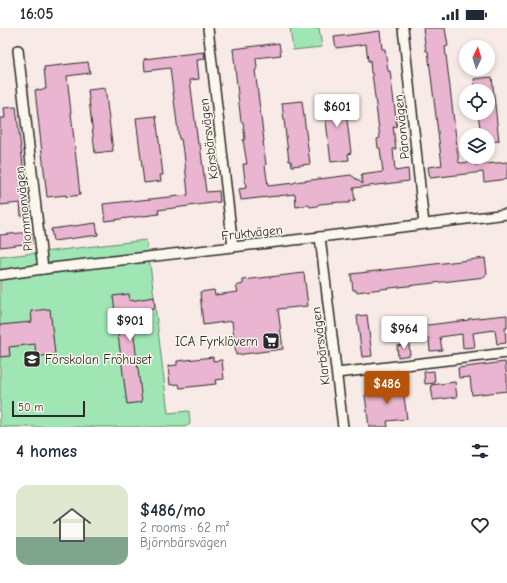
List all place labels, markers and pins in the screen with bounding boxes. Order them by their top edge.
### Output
pin: $601 [313,94,361,128]
pin: $901 [106,308,154,342]
pin: $964 [380,316,428,350]
supermarket icon: ICA Fyrklövern [261,331,281,351]
place label: ICA Fyrklövern [175,334,258,349]
school or university icon: Förskolan Fröhuset [22,349,42,369]
place label: Förskolan Fröhuset [45,352,153,367]
pin: $486 [363,371,411,405]

